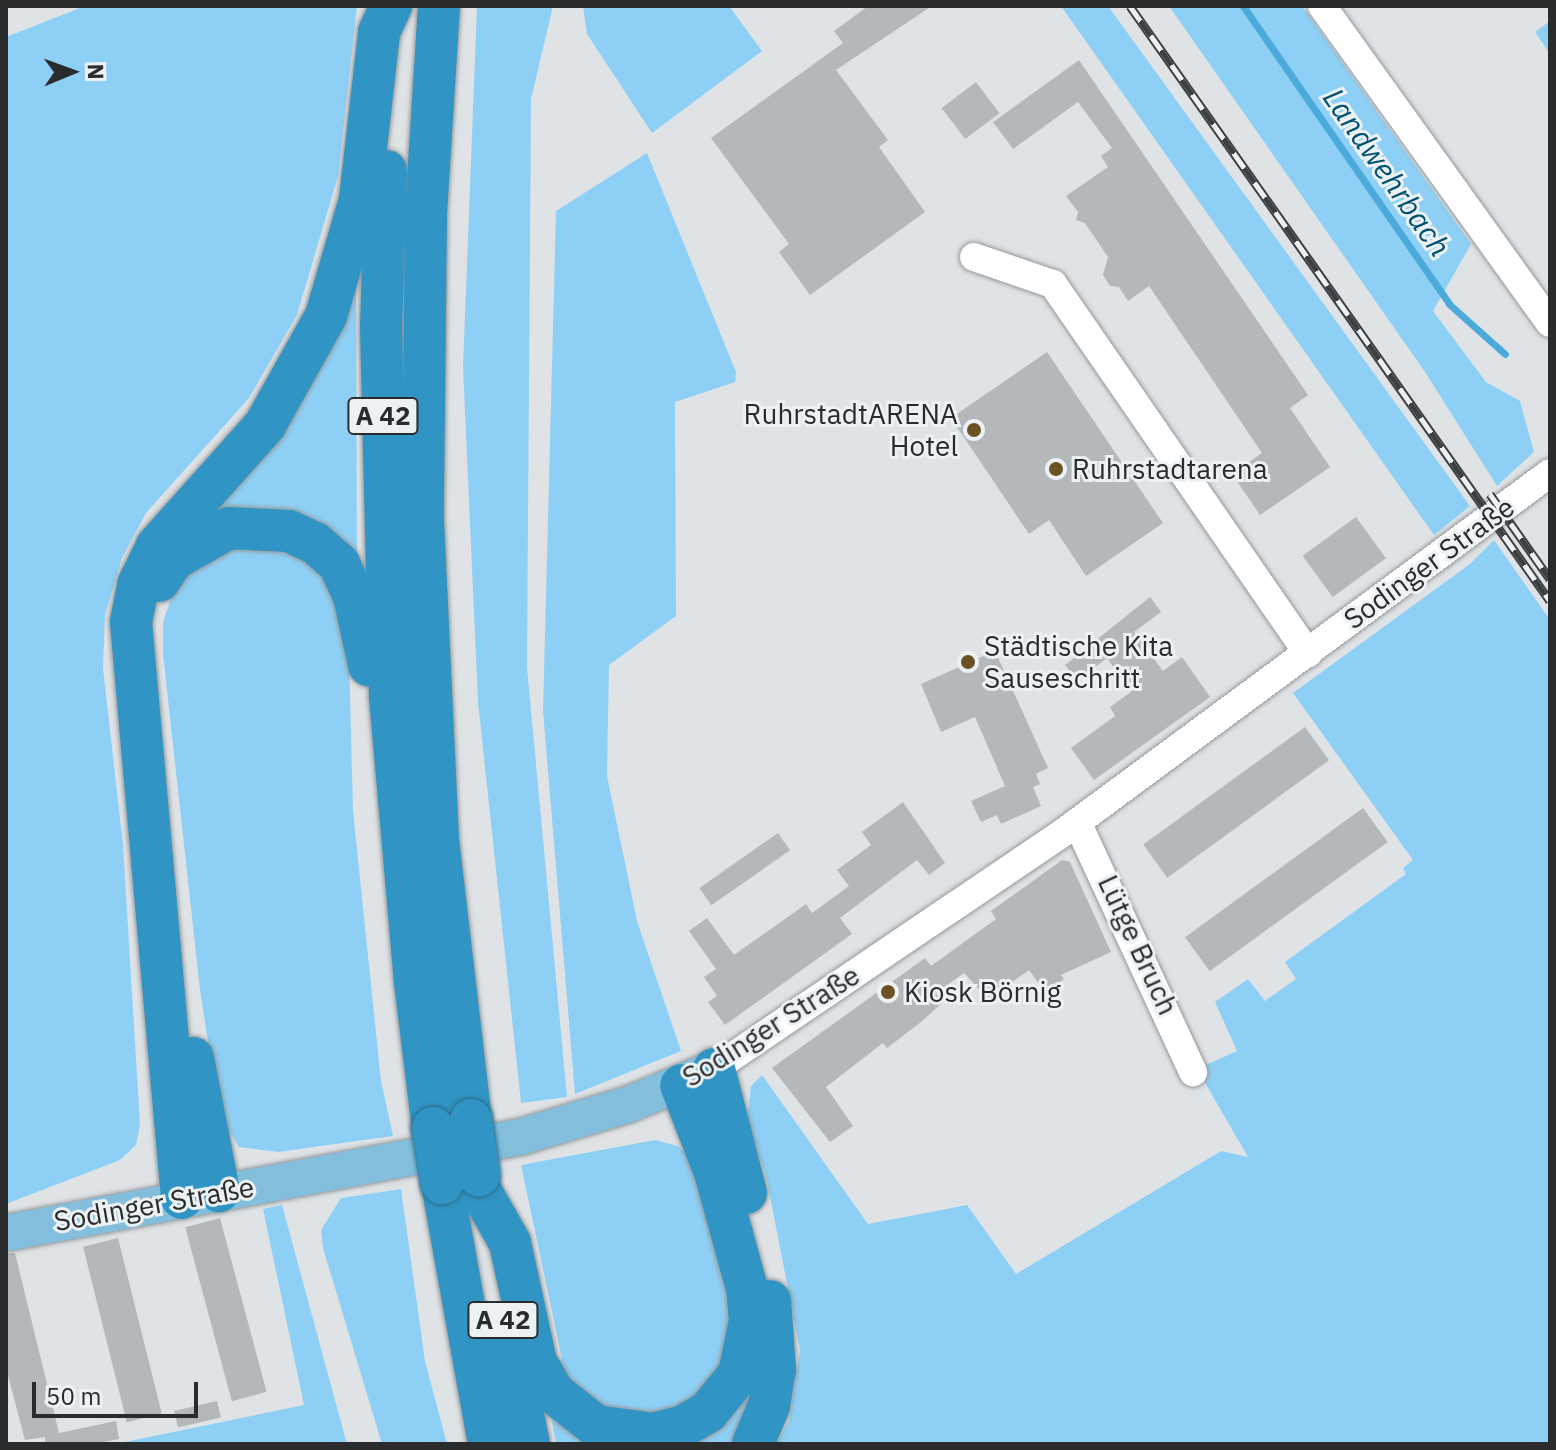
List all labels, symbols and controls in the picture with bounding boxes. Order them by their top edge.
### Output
north arrow [32,32,112,112]
text: N [82,63,111,80]
water label: Landwehrbach [1316,81,1458,263]
road number: A 42 [347,394,419,438]
place label: RuhrstadtARENA Hotel [744,397,958,463]
marker: RuhrstadtARENA Hotel [965,421,983,439]
place label: Ruhrstadtarena [1072,452,1268,486]
marker: Ruhrstadtarena [1047,460,1065,478]
street label: Sodinger Straße [1337,490,1521,636]
place label: Städtische Kita Sauseschritt [984,629,1173,695]
marker: Städtische Kita Sauseschritt [959,653,977,671]
street label: Lütge Bruch [1091,870,1185,1020]
street label: Sodinger Straße [676,958,866,1094]
place label: Kiosk Börnig [904,975,1061,1009]
marker: Kiosk Börnig [879,983,897,1001]
street label: Sodinger Straße [51,1170,257,1238]
road number: A 42 [467,1298,539,1342]
scale bar [36,1366,202,1416]
text: 50 m [46,1380,101,1412]

